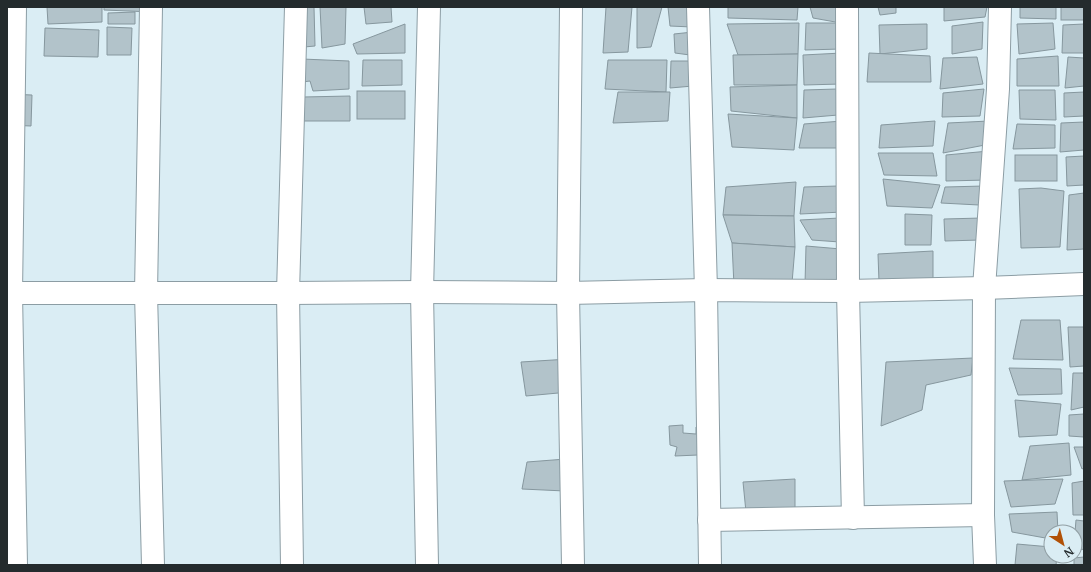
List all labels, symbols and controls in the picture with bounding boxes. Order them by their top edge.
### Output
north arrow [1043,524,1083,564]
text: N [1061,544,1077,560]

